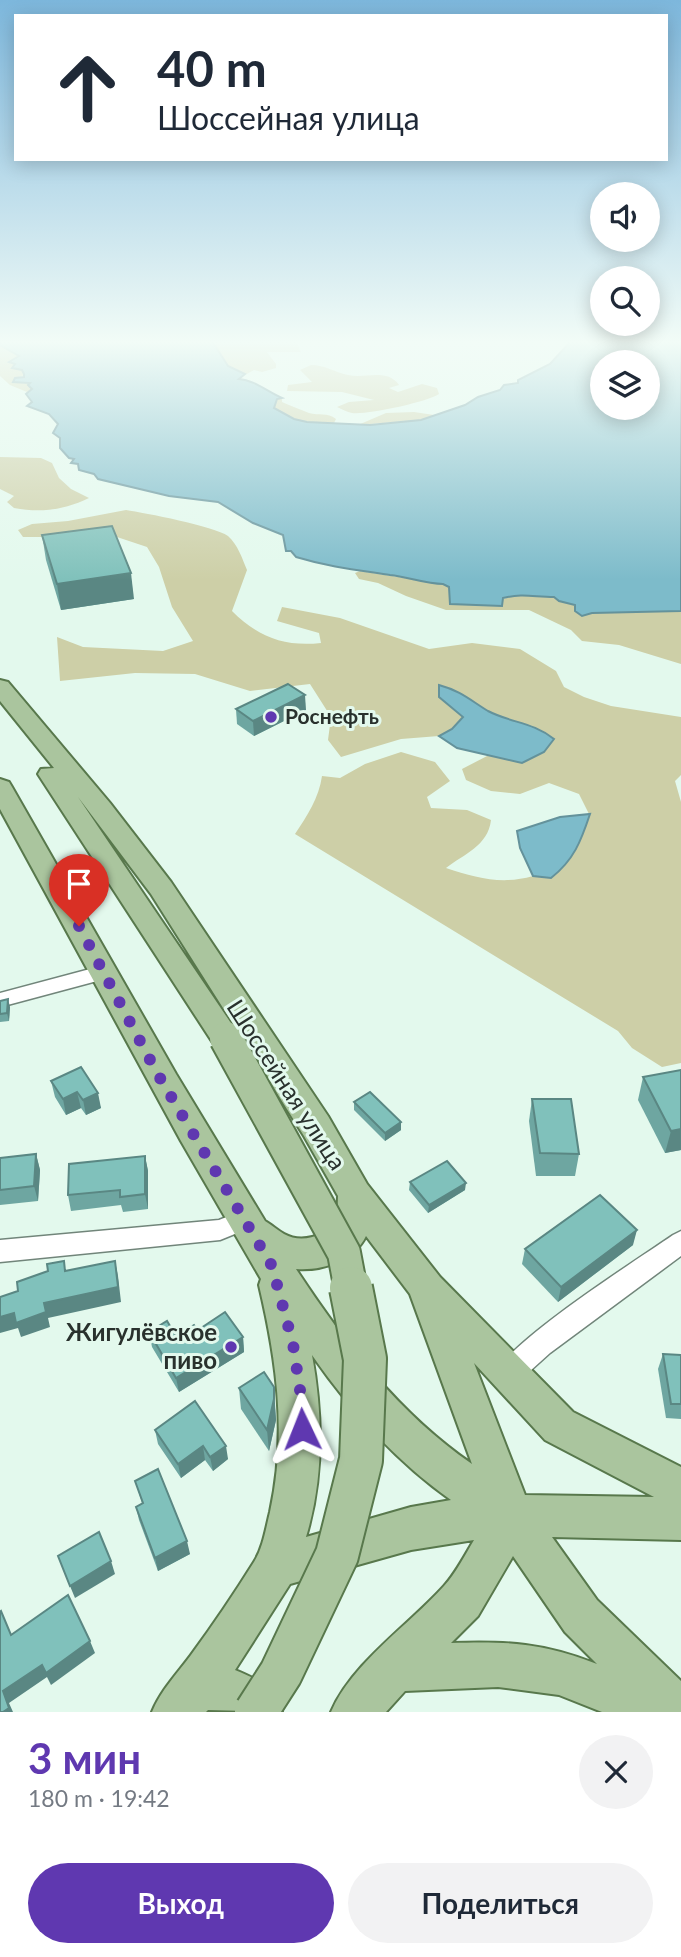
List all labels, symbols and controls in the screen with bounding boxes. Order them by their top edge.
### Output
text: 40 m [157,39,267,97]
icon: ahead [42,42,133,133]
text: Шоссейная улица [157,98,420,137]
map controls [590,182,660,420]
button: sound [590,182,660,252]
button: search [590,266,660,336]
button: layers [590,350,660,420]
place label: Роснефть [285,703,379,728]
marker: Роснефть [263,709,279,725]
pin [49,854,109,926]
icon: arrive [60,865,98,903]
street label: Шоссейная улица [221,994,353,1175]
place label: Жигулёвское пиво [66,1317,217,1374]
marker: Жигулёвское пиво [223,1339,239,1355]
position arrow [265,1392,339,1466]
text: 3 мин [28,1733,141,1783]
button: close [579,1735,653,1809]
text: 180 m · 19:42 [28,1784,170,1812]
button: Выход [28,1863,334,1943]
button: Поделиться [348,1863,653,1943]

